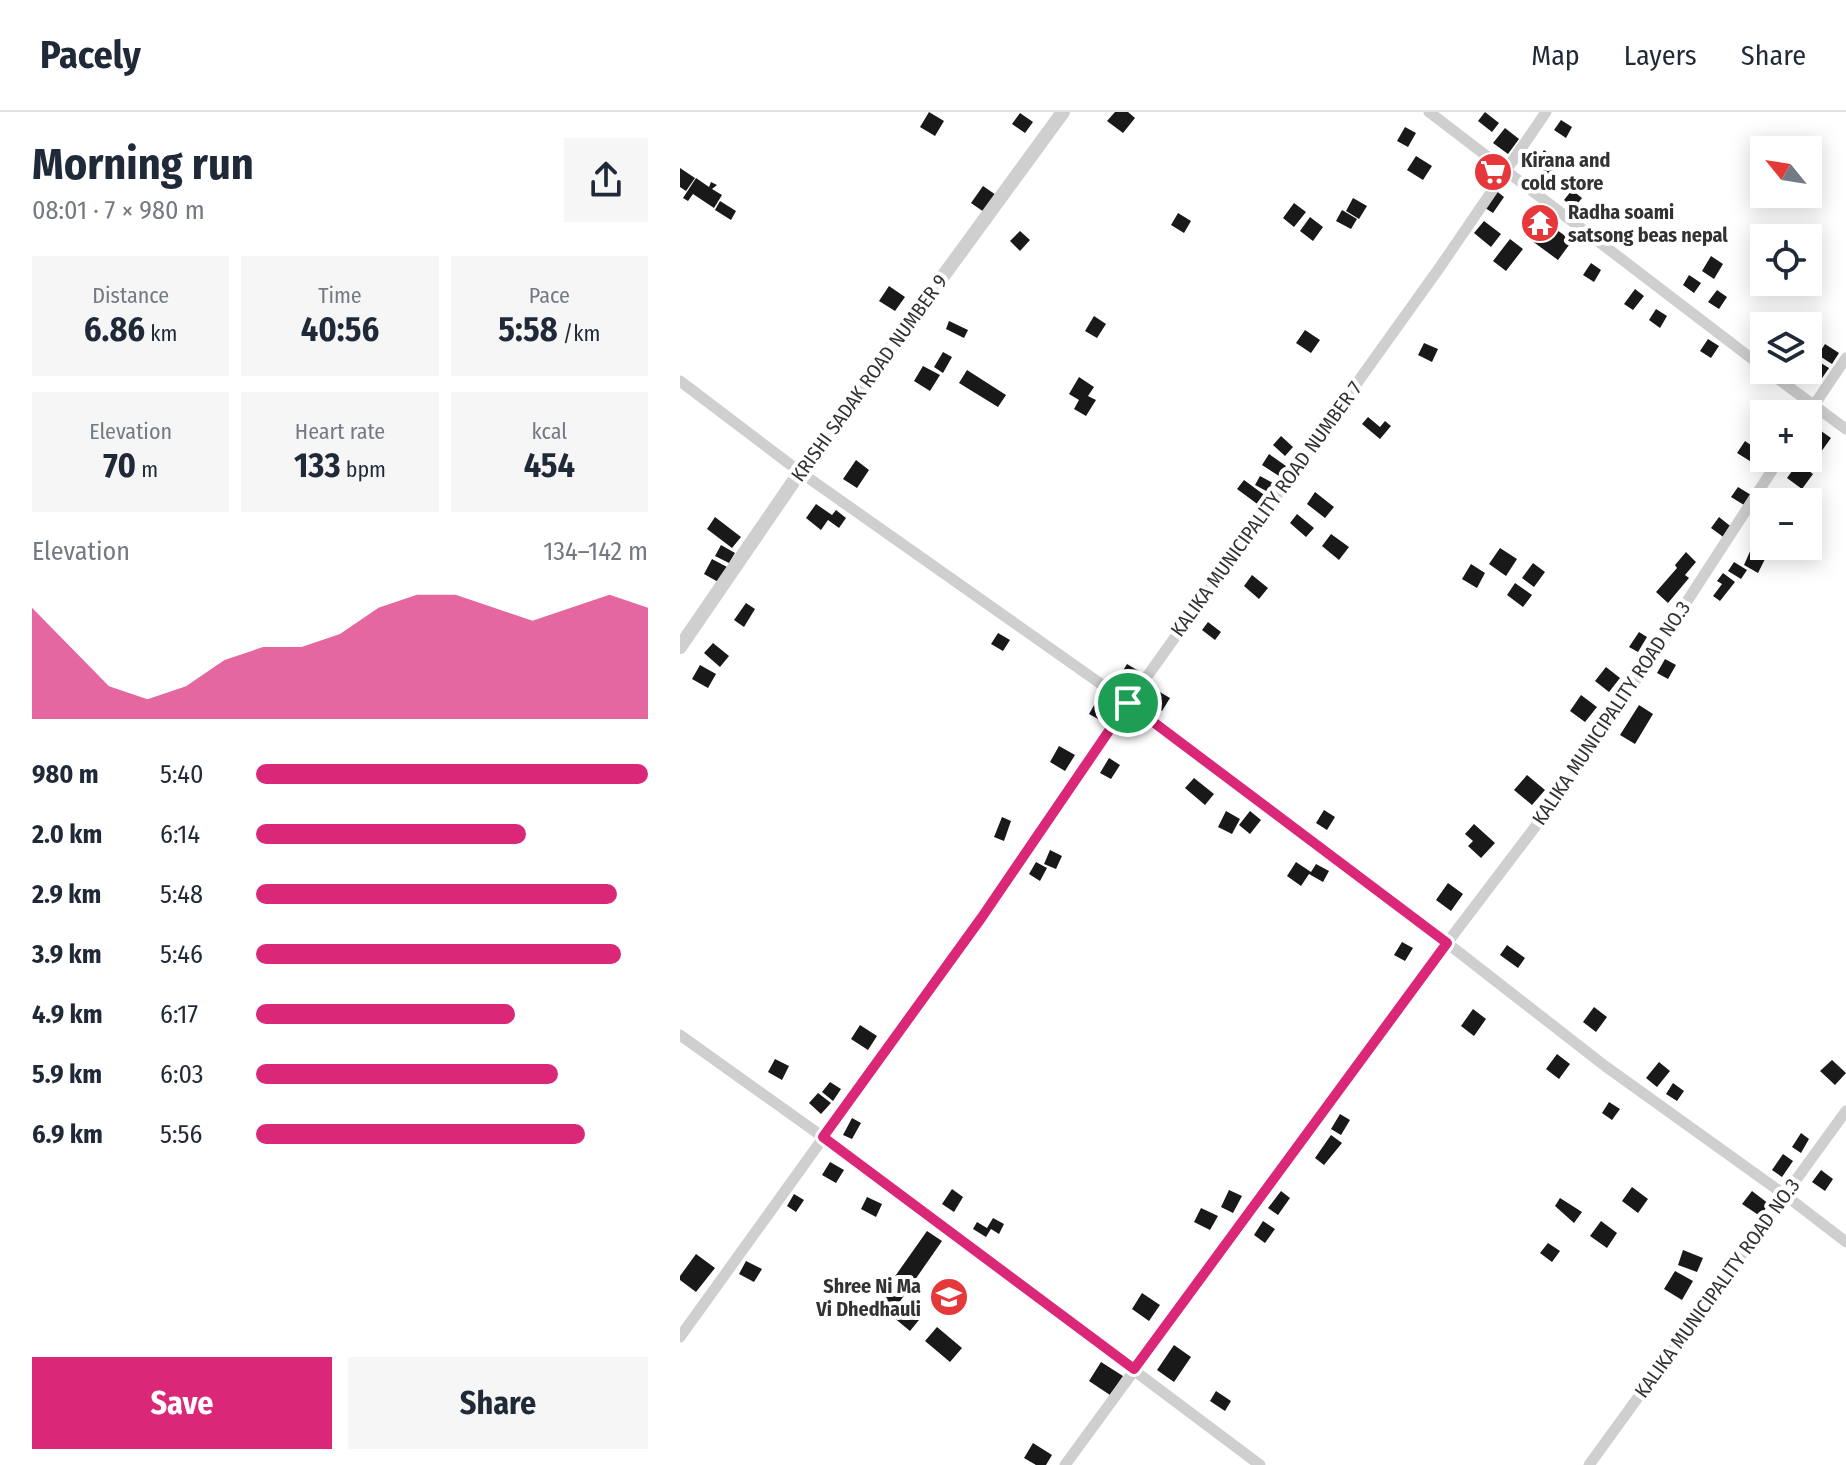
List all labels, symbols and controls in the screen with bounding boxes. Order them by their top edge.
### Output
text: Pacely [40,32,141,78]
text: Map [1531,39,1580,72]
text: Layers [1624,39,1697,72]
text: Share [1741,39,1806,72]
north arrow [1750,136,1822,208]
map controls [1750,136,1822,560]
text: Morning run [32,138,254,191]
button: share [564,138,648,222]
place label: Kirana and cold store [1521,148,1610,195]
supermarket icon: Kirana and cold store [1472,151,1514,193]
text: 08:01 · 7 × 980 m [32,195,205,226]
place label: Radha soami satsong beas nepal [1568,200,1728,247]
temple icon: Radha soami satsong beas nepal [1519,202,1561,244]
button: locate [1750,224,1822,296]
street label: KRISHI SADAK ROAD NUMBER 9 [786,270,952,486]
text: Distance [92,282,169,309]
text: Time [318,282,362,309]
text: Pace [529,282,570,309]
text: 6.86 [84,309,145,350]
text: 40:56 [301,309,379,350]
text: 5:58 [498,309,558,350]
button: layers [1750,312,1822,384]
text: km [145,320,177,347]
text: /km [558,320,600,347]
street label: KALIKA MUNICIPALITY ROAD NUMBER 7 [1165,377,1367,641]
button: + [1750,400,1822,472]
text: Elevation [89,418,172,445]
text: Heart rate [295,418,385,445]
text: kcal [532,418,567,445]
text: 70 [103,445,136,486]
text: 133 [294,445,341,486]
text: 454 [524,445,575,486]
text: m [136,456,158,483]
text: bpm [341,456,386,483]
button: − [1750,488,1822,560]
text: Elevation [32,536,130,567]
text: 134–142 m [543,536,648,567]
street label: KALIKA MUNICIPALITY ROAD NO.3 [1527,596,1695,830]
pin [1094,669,1162,737]
icon: arrive [1106,681,1150,725]
text: 980 m [32,759,99,790]
text: 5:40 [160,759,203,790]
text: 2.0 km [32,819,102,850]
text: 6:14 [160,819,200,850]
text: 2.9 km [32,879,101,910]
text: 5:48 [160,879,203,910]
text: 3.9 km [32,939,102,970]
text: 5:46 [160,939,203,970]
text: 4.9 km [32,999,103,1030]
text: 6:17 [160,999,198,1030]
text: 5.9 km [32,1059,102,1090]
text: 6:03 [160,1059,203,1090]
text: 6.9 km [32,1119,103,1150]
text: 5:56 [160,1119,202,1150]
street label: KALIKA MUNICIPALITY ROAD NO.3 [1629,1174,1805,1402]
place label: Shree Ni Ma Vi Dhedhauli [815,1274,921,1321]
school or university icon: Shree Ni Ma Vi Dhedhauli [928,1276,970,1318]
button: Save [32,1357,332,1449]
button: Share [348,1357,648,1449]

